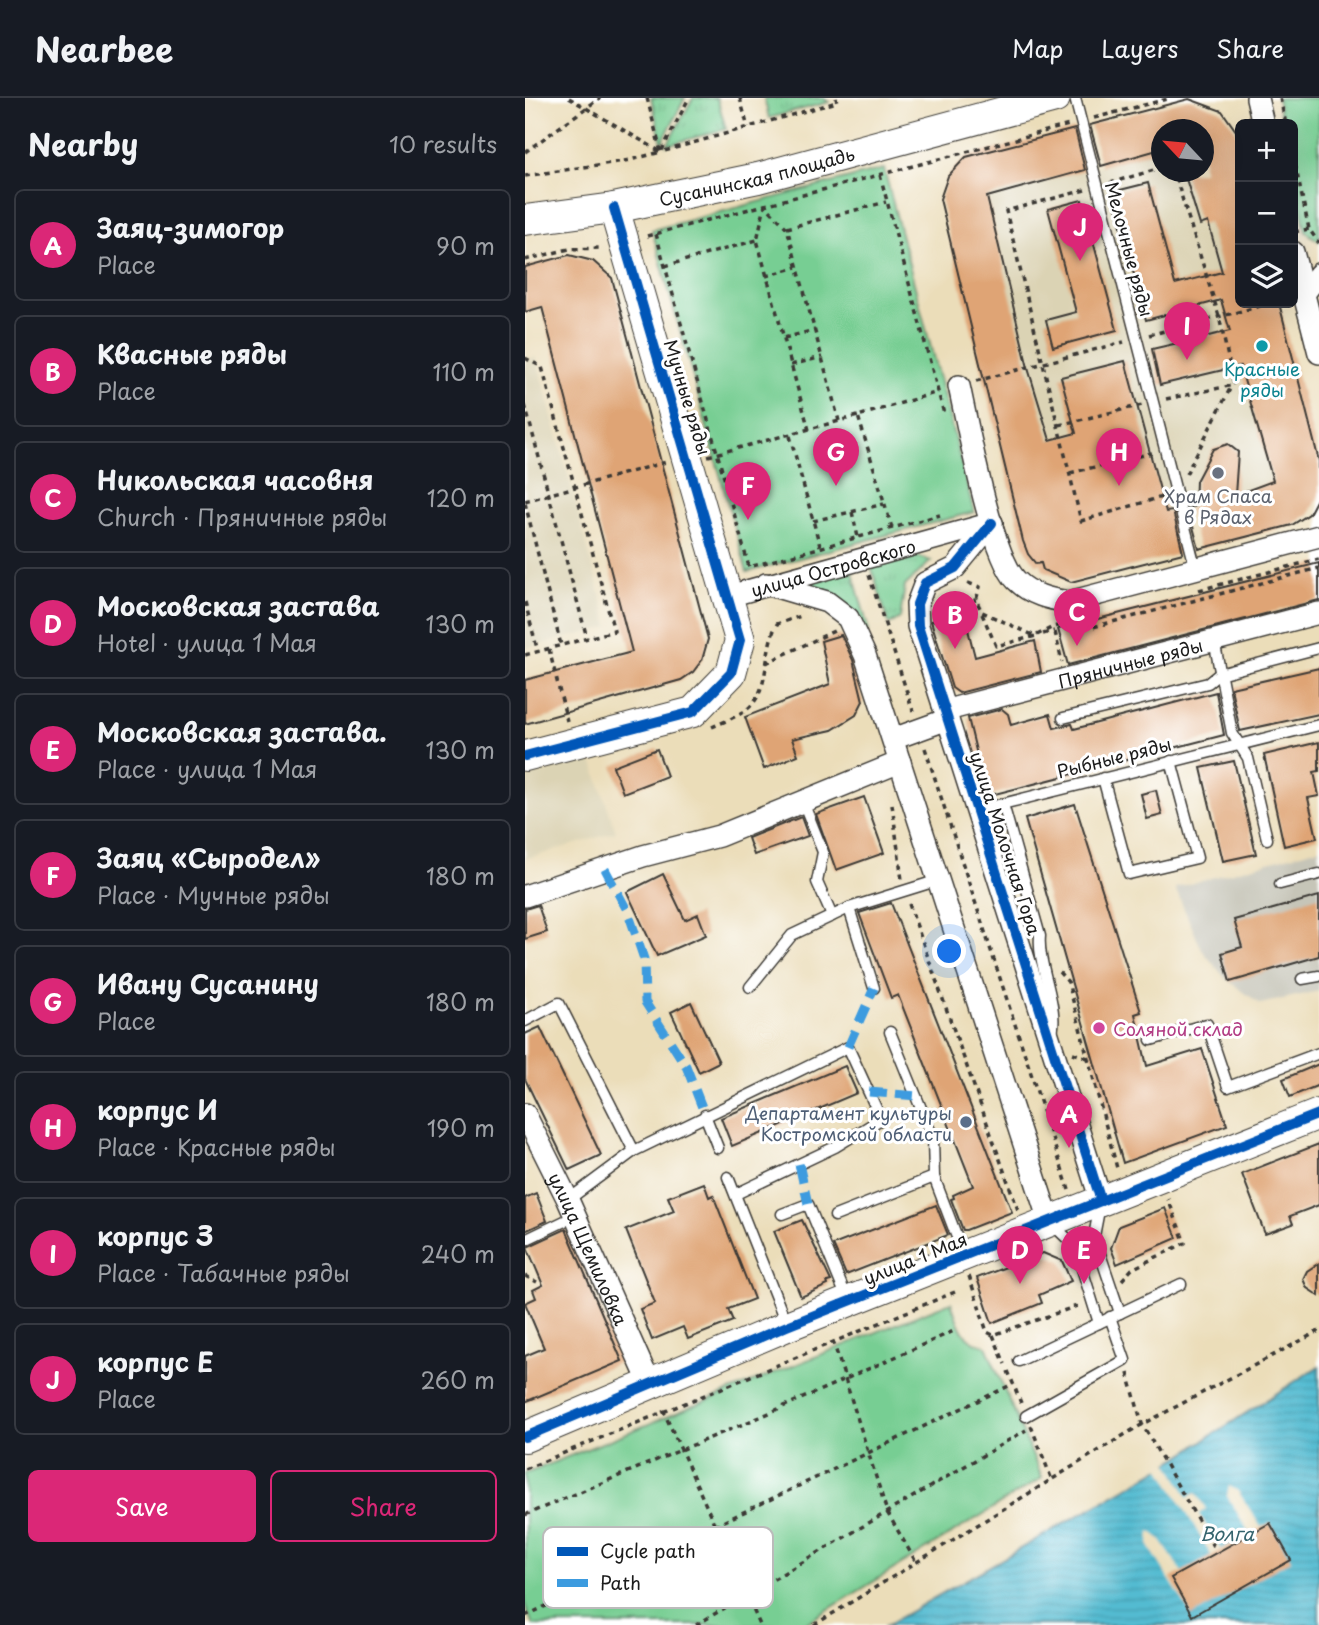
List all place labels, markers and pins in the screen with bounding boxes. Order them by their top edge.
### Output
pin: J [1057,203,1103,261]
pin: I [1164,302,1210,360]
marker: Красные ряды [1254,338,1270,354]
place label: Красные ряды [1224,355,1300,403]
pin: G [813,428,859,486]
pin: H [1096,428,1142,486]
pin: F [725,462,771,520]
marker: Храм Спаса в Рядах [1210,465,1226,481]
place label: Храм Спаса в Рядах [1164,482,1273,530]
pin: C [1054,588,1100,646]
pin: B [932,591,978,649]
place label: Соляной склад [1113,1015,1243,1042]
marker: Соляной склад [1091,1020,1107,1036]
pin: A [1046,1090,1092,1148]
place label: Департамент культуры Костромской области [744,1099,952,1147]
marker: Департамент культуры Костромской области [958,1114,974,1130]
pin: D [997,1226,1043,1284]
pin: E [1061,1226,1107,1284]

